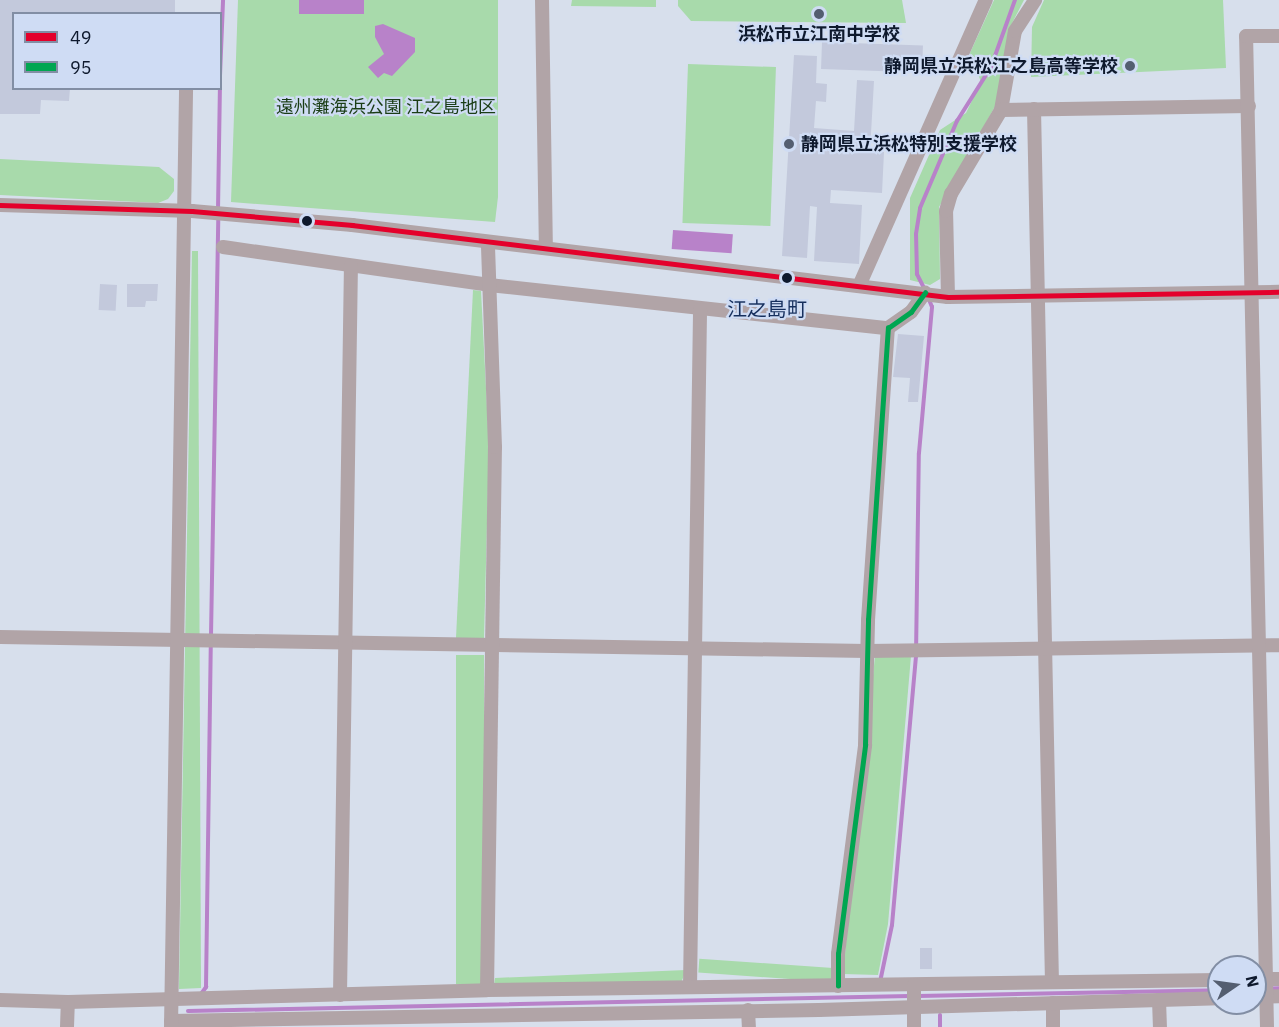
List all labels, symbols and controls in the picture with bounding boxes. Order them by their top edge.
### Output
marker: 浜松市立江南中学校 [812,7,826,21]
legend [12,12,222,90]
place label: 浜松市立江南中学校 [738,23,900,45]
text: 49 [70,26,92,49]
place label: 静岡県立浜松江之島高等学校 [884,55,1118,77]
text: 95 [70,56,92,79]
marker: 静岡県立浜松江之島高等学校 [1123,59,1137,73]
park label: 遠州灘海浜公園 江之島地区 [276,96,496,118]
place label: 静岡県立浜松特別支援学校 [801,133,1017,155]
marker: 静岡県立浜松特別支援学校 [782,137,796,151]
unlabelled marker [301,215,313,227]
unlabelled marker [781,272,793,284]
district label: 江之島町 [727,296,807,320]
north arrow [1207,955,1267,1015]
text: N [1242,974,1264,989]

